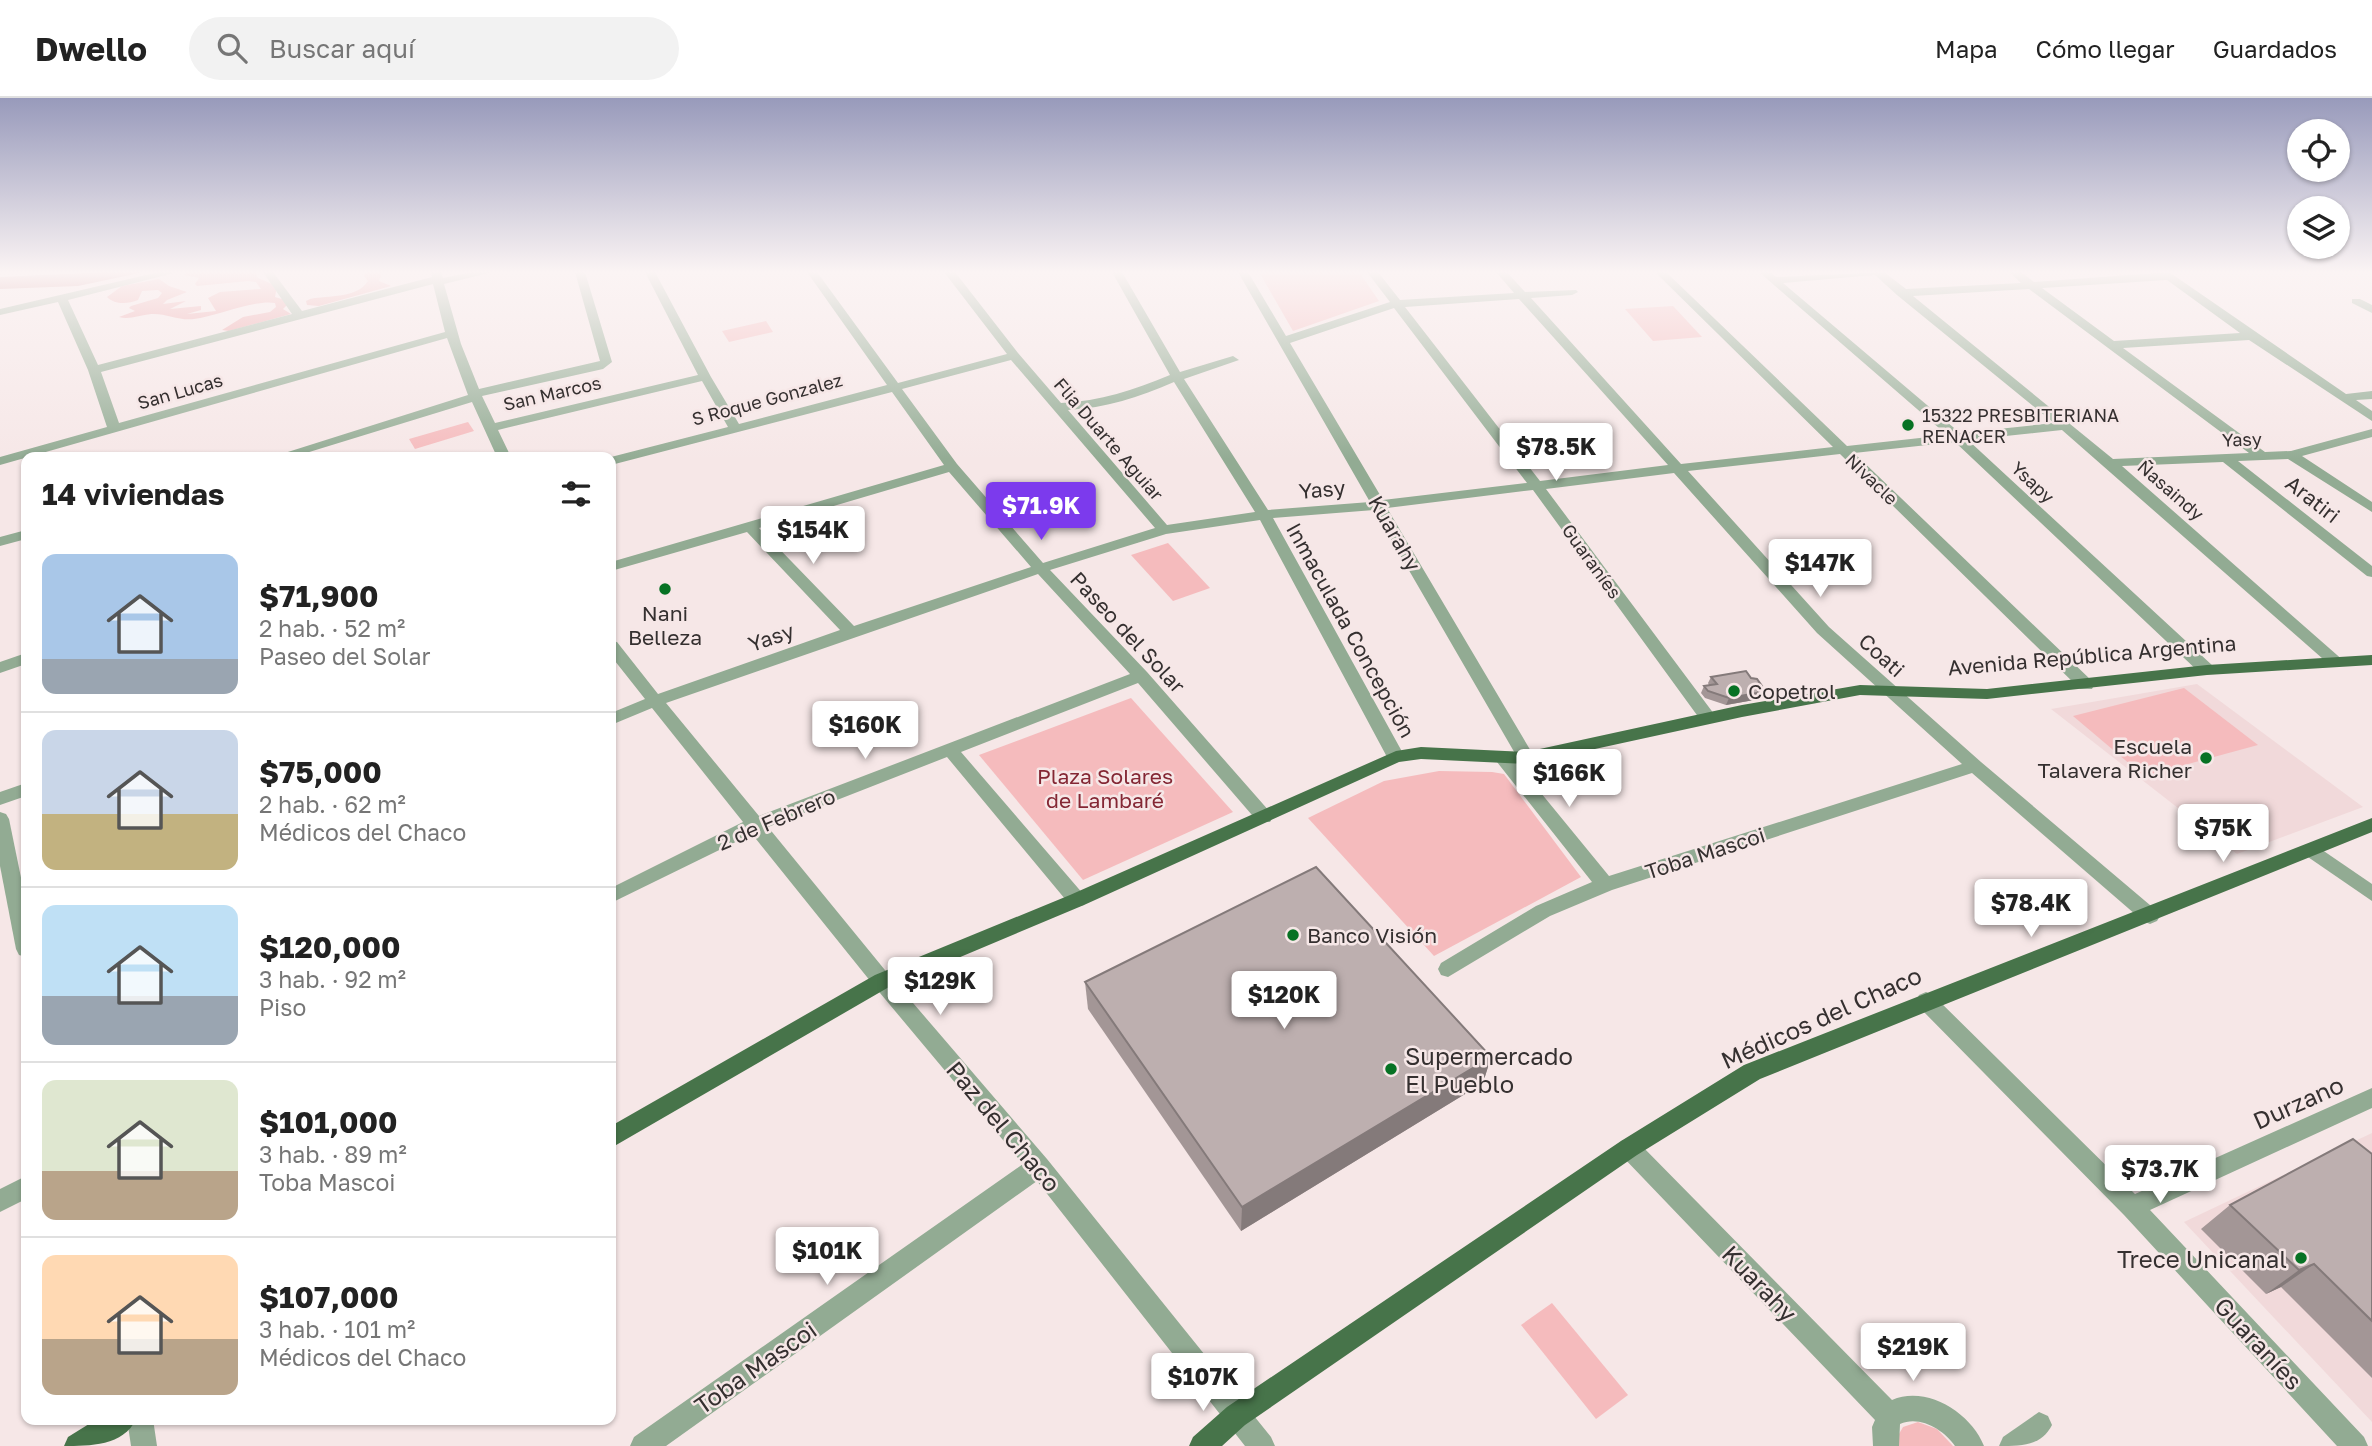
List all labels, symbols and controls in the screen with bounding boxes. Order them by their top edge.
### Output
search box [189,17,679,80]
text: Dwello [35,29,147,68]
icon: search [213,29,251,67]
text: Buscar aquí [269,33,415,64]
text: Mapa [1935,34,1998,63]
text: Cómo llegar [2036,34,2175,63]
text: Guardados [2213,34,2337,63]
map controls [2287,119,2350,259]
button: locate [2287,119,2350,182]
button: layers [2287,196,2350,259]
street label: San Lucas [135,368,225,414]
street label: S Roque Gonzalez [689,368,845,430]
street label: San Marcos [501,371,603,415]
street label: Flia Duarte Aguiar [1050,373,1168,505]
place label: 15322 PRESBITERIANA RENACER [1922,404,2119,447]
marker: 15322 PRESBITERIANA RENACER [1900,417,1916,433]
pin: $78.5K [1499,424,1613,483]
street label: Yasy [2222,427,2262,451]
text: $78.5K [1516,432,1596,460]
street label: Nivacle [1841,449,1903,509]
street label: Ñasaindy [2133,455,2209,525]
street label: Ysapy [2007,457,2059,507]
street label: Aratiri [2281,470,2345,528]
street label: Yasy [1298,474,1347,504]
icon: filters [557,475,595,513]
text: 14 viviendas [42,476,225,512]
pin: $71.9K [984,482,1098,542]
text: $71.9K [1002,491,1080,519]
street label: Kuarahy [1363,491,1427,576]
pin: $154K [764,506,862,566]
text: $154K [777,515,849,543]
street label: Inmaculada Concepción [1281,518,1421,742]
street label: Guaraníes [1558,519,1626,603]
pin: $147K [1771,540,1869,599]
text: $147K [1785,548,1855,576]
street label: Paseo del Solar [1065,566,1191,698]
text: $71,900 [259,578,379,614]
marker: Nani Belleza [657,581,673,597]
icon: home [98,582,182,666]
place label: Nani Belleza [628,600,702,650]
text: 2 hab. · 52 m² [259,614,405,642]
street label: Yasy [745,617,797,657]
street label: Coati [1854,628,1910,682]
street label: Avenida República Argentina [1947,629,2237,681]
text: Paseo del Solar [259,642,430,670]
place label: Copetrol [1748,678,1836,704]
marker: Copetrol [1726,683,1742,699]
pin: $160K [816,702,914,761]
text: $160K [828,710,902,738]
place label: Escuela Talavera Richer [2038,733,2192,783]
pin: $166K [1520,750,1618,809]
marker: Escuela Talavera Richer [2198,750,2214,766]
text: $75,000 [259,754,382,790]
icon: home [98,758,182,842]
text: $166K [1532,758,1606,786]
park label: Plaza Solares de Lambaré [1037,763,1173,813]
street label: 2 de Febrero [713,782,839,856]
text: 2 hab. · 62 m² [259,790,406,818]
pin: $75K [2182,804,2264,864]
text: $75K [2194,813,2252,841]
text: Médicos del Chaco [259,818,466,846]
street label: Toba Mascoi [1642,821,1768,885]
pin: $78.4K [1974,880,2088,939]
text: $78.4K [1990,888,2072,916]
place label: Banco Visión [1307,922,1437,948]
marker: Banco Visión [1285,927,1301,943]
text: $120,000 [259,929,400,965]
icon: home [98,933,182,1017]
pin: $129K [891,958,989,1017]
street label: Médicos del Chaco [1716,960,1926,1074]
text: 3 hab. · 92 m² [259,965,406,993]
text: $129K [904,966,976,994]
pin: $120K [1235,972,1333,1031]
text: $120K [1248,980,1320,1008]
text: Piso [259,993,306,1021]
place label: Supermercado El Pueblo [1405,1041,1573,1098]
street label: Paz del Chaco [941,1055,1067,1197]
marker: Supermercado El Pueblo [1383,1061,1399,1077]
street label: Durzano [2248,1069,2348,1135]
text: $101,000 [259,1104,398,1140]
icon: home [98,1108,182,1192]
text: 3 hab. · 89 m² [259,1140,407,1168]
pin: $73.7K [2103,1146,2217,1205]
text: $73.7K [2121,1154,2199,1182]
text: Toba Mascoi [259,1168,395,1196]
pin: $101K [778,1228,876,1287]
text: $101K [792,1236,862,1264]
street label: Kuarahy [1717,1239,1803,1327]
place label: Trece Unicanal [2117,1244,2287,1273]
marker: Trece Unicanal [2293,1250,2309,1266]
text: $107,000 [259,1279,399,1315]
icon: home [98,1283,182,1367]
street label: Guaraníes [2209,1291,2309,1395]
street label: Toba Mascoi [688,1314,822,1420]
text: 3 hab. · 101 m² [259,1315,415,1343]
pin: $219K [1864,1324,1962,1383]
text: $219K [1877,1332,1949,1360]
text: Médicos del Chaco [259,1343,466,1371]
pin: $107K [1154,1354,1252,1413]
text: $107K [1167,1362,1239,1390]

